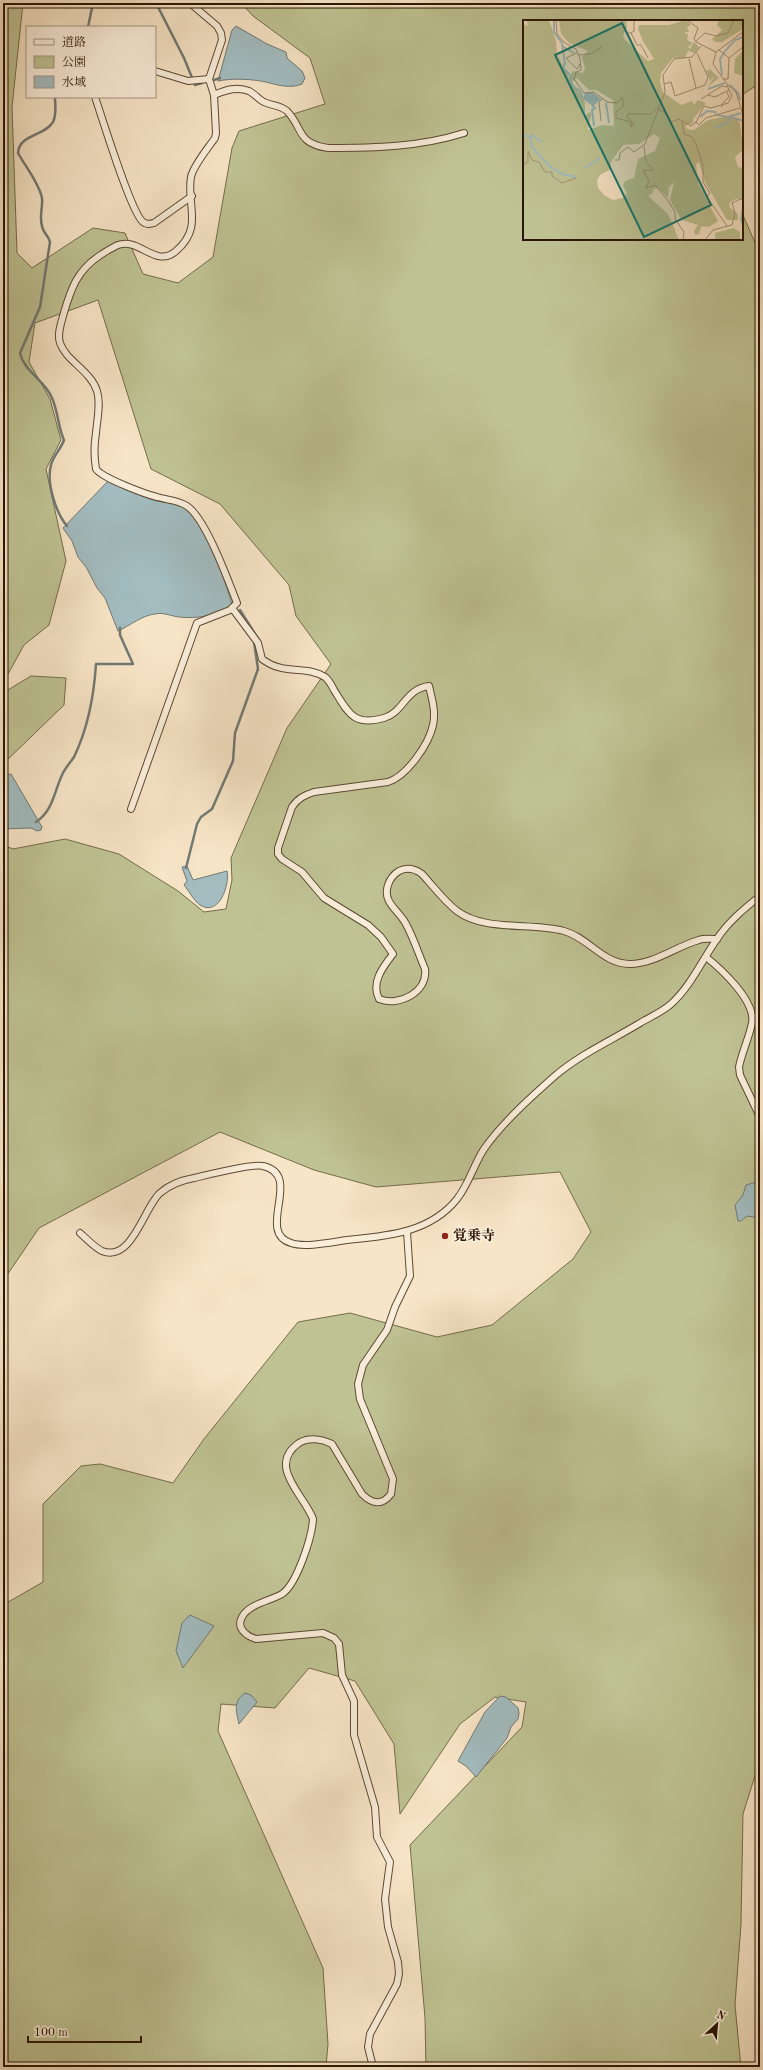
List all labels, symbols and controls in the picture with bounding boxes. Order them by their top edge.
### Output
inset map [523,20,743,240]
legend [26,26,156,98]
text: 道路 [62,35,86,49]
text: 公園 [62,56,86,69]
text: 水域 [62,75,86,89]
place label: 覚乗寺 [453,1228,495,1243]
marker: 覚乗寺 [440,1231,450,1241]
north arrow [697,2004,737,2044]
text: N [715,2010,727,2023]
scale bar [28,2018,141,2044]
text: 100 m [34,2027,68,2039]

